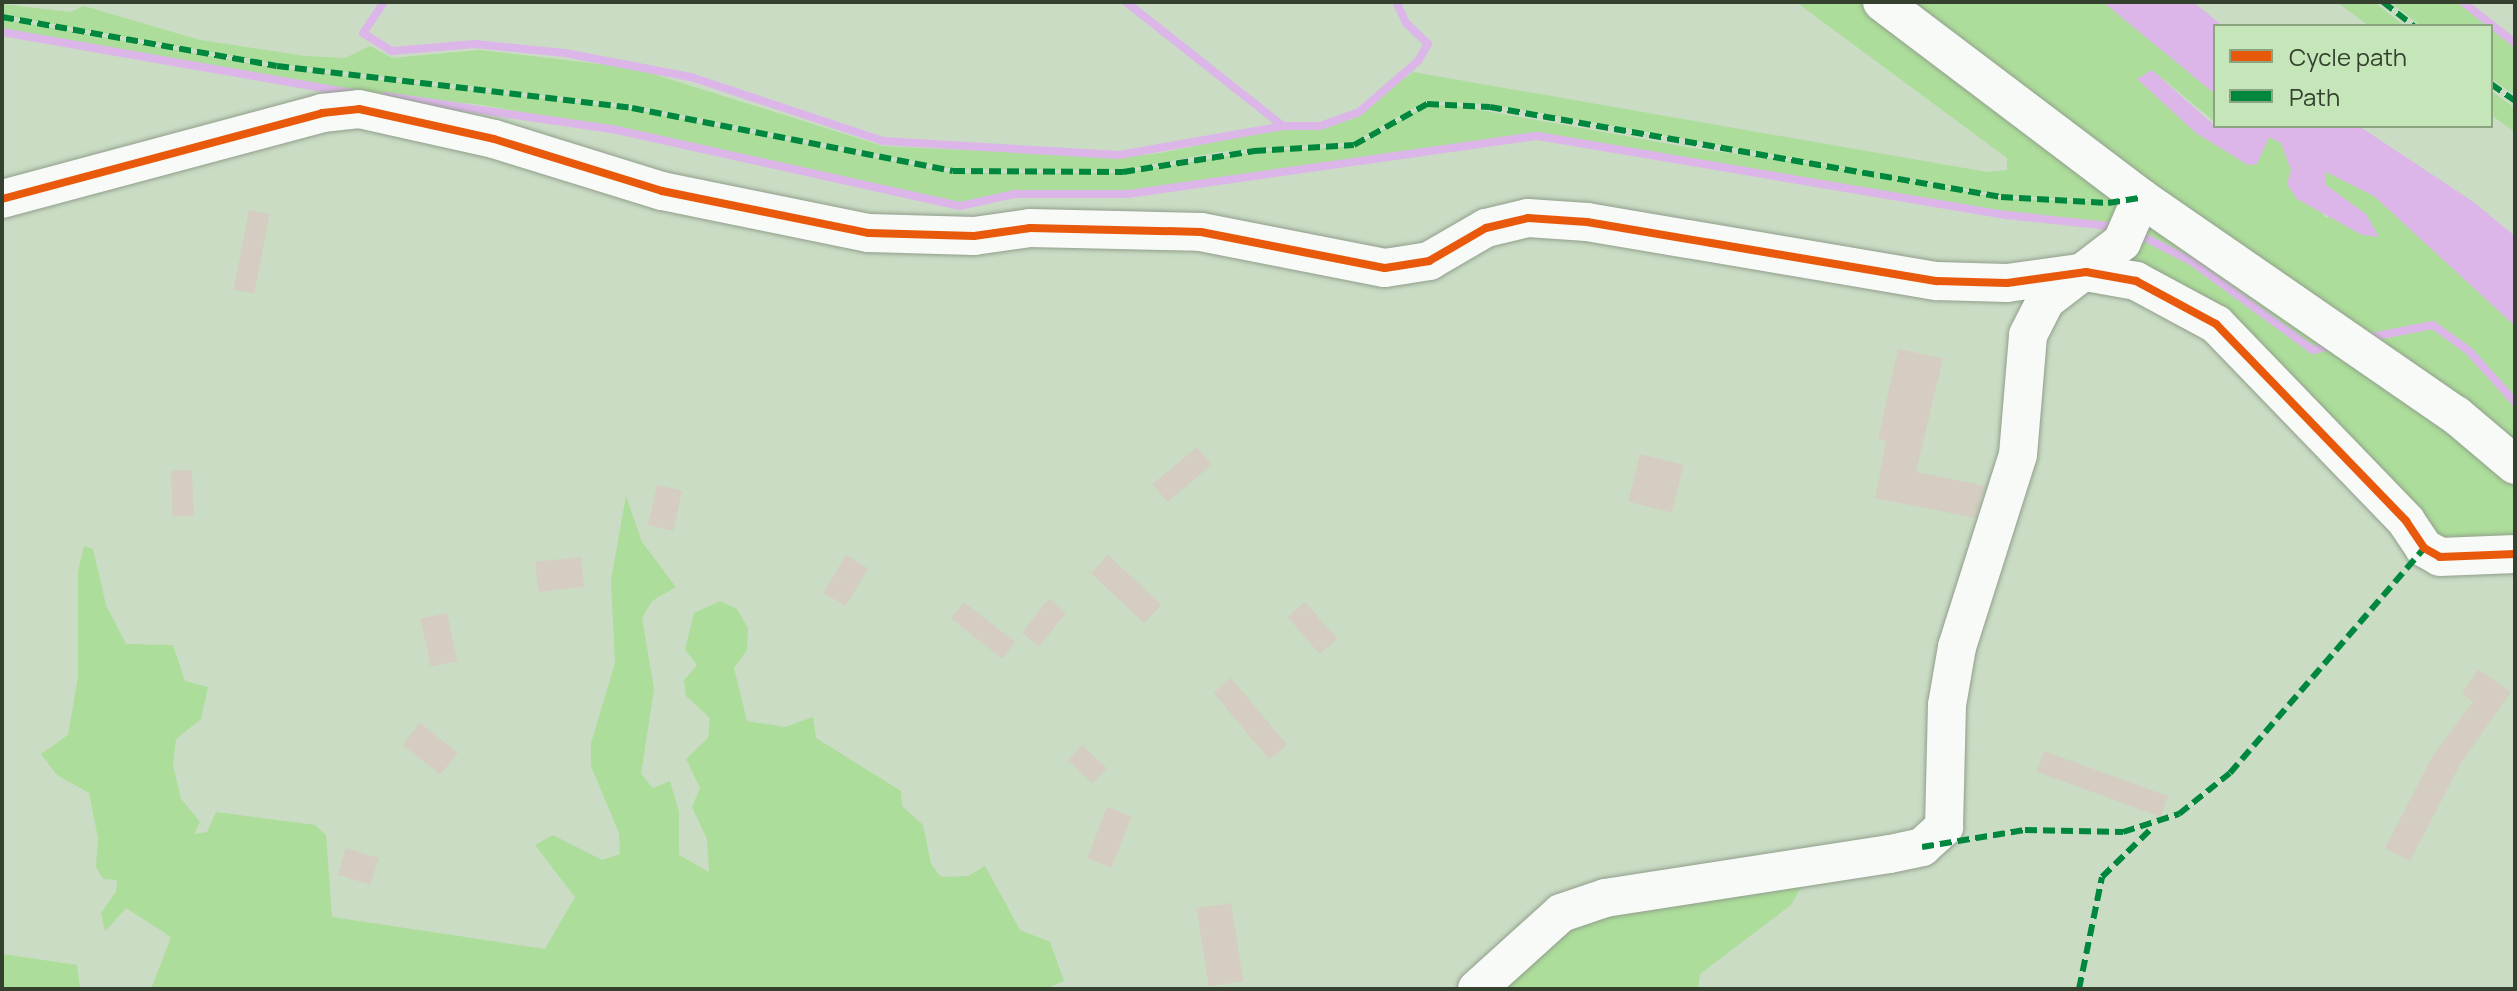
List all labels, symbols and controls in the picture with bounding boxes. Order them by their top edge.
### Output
legend [2213,24,2493,128]
text: Cycle path [2289,40,2407,73]
text: Path [2289,80,2340,113]

